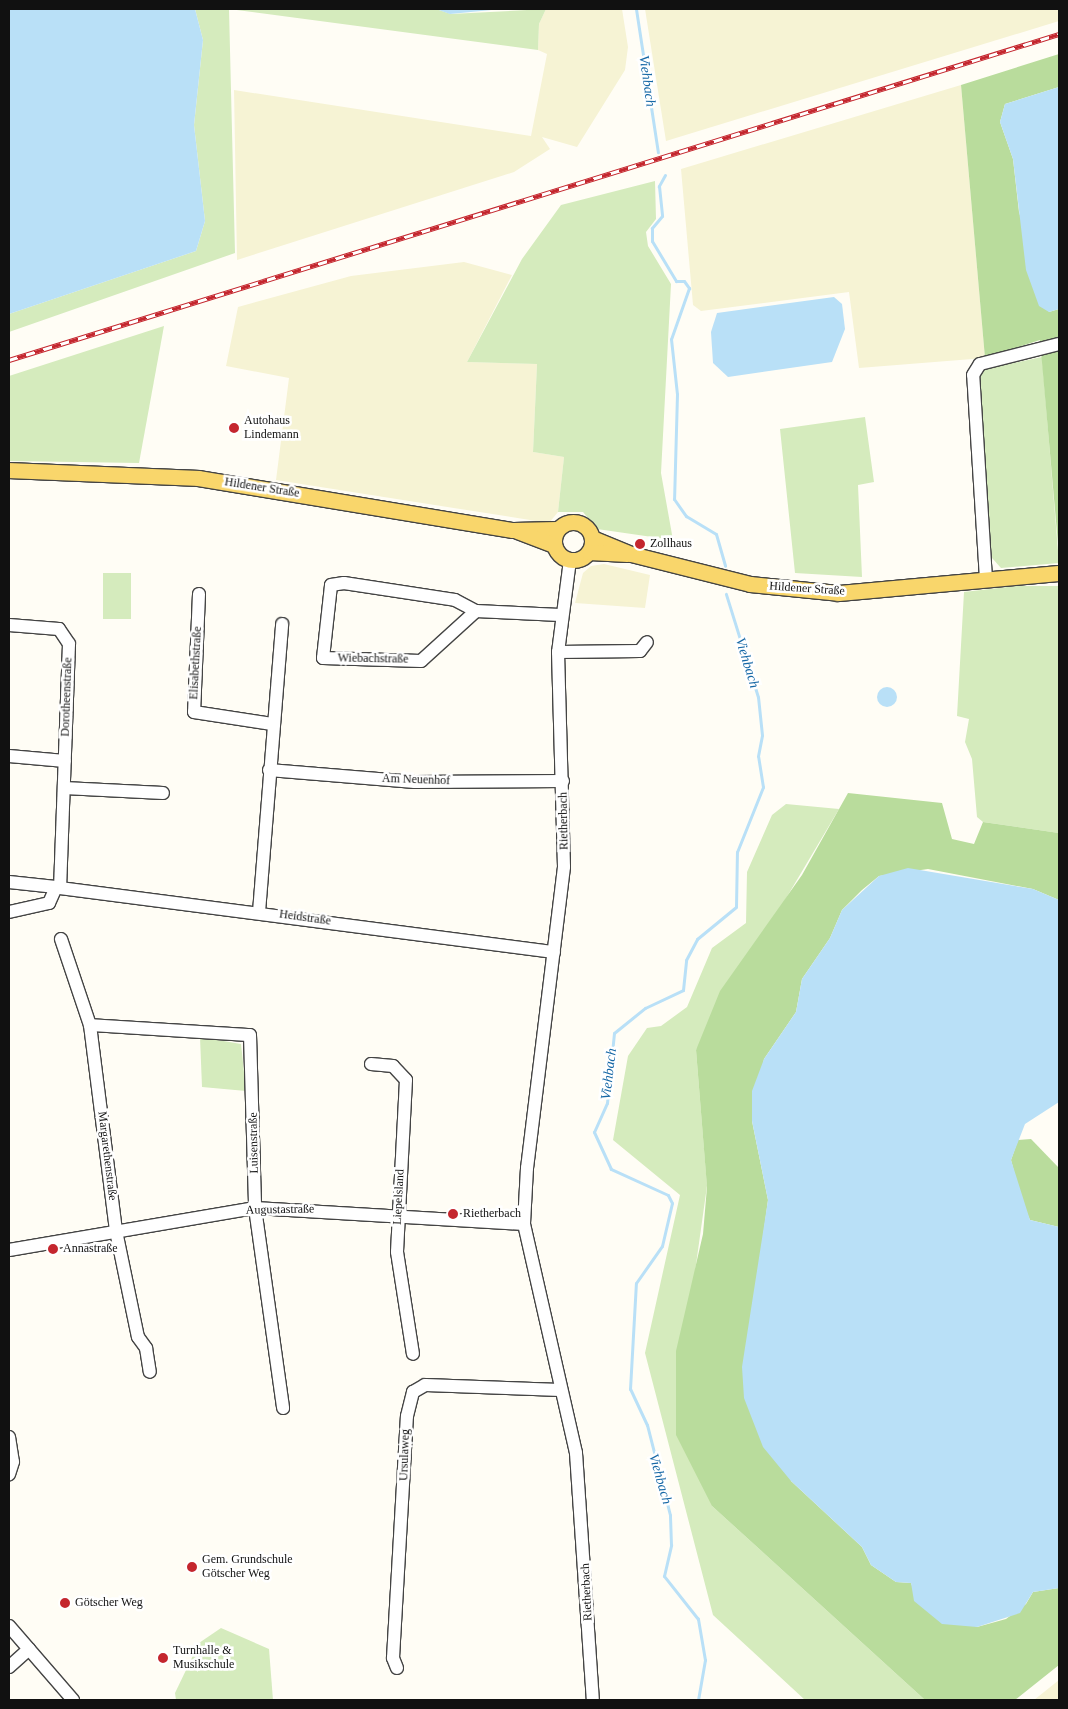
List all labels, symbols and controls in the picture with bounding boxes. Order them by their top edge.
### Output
water label: Viehbach [635,54,659,108]
place label: Autohaus Lindemann [244,414,299,442]
marker: Autohaus Lindemann [228,422,240,434]
street label: Hildener Straße [224,475,300,501]
place label: Zollhaus [650,537,692,551]
marker: Zollhaus [634,538,646,550]
street label: Hildener Straße [769,579,845,599]
street label: Elisabethstraße [187,626,205,700]
water label: Viehbach [731,636,763,690]
street label: Wiebachstraße [337,651,409,667]
street label: Dorotheenstraße [58,657,76,737]
street label: Am Neuenhof [382,772,450,788]
street label: Rietherbach [556,792,572,850]
street label: Heidstraße [278,907,332,929]
water label: Viehbach [598,1047,620,1101]
street label: Margarethenstraße [94,1111,120,1201]
street label: Luisenstraße [246,1112,262,1174]
street label: Liepelsland [390,1169,408,1225]
street label: Augustastraße [246,1202,314,1218]
place label: Rietherbach [463,1207,521,1221]
marker: Rietherbach [447,1208,459,1220]
place label: Annastraße [63,1242,118,1256]
marker: Annastraße [47,1243,59,1255]
street label: Ursulaweg [397,1429,413,1481]
water label: Viehbach [645,1452,675,1506]
place label: Gem. Grundschule Götscher Weg [202,1553,293,1581]
marker: Gem. Grundschule Götscher Weg [186,1561,198,1573]
street label: Rietherbach [578,1563,596,1621]
place label: Götscher Weg [75,1596,143,1610]
marker: Götscher Weg [59,1597,71,1609]
place label: Turnhalle & Musikschule [173,1644,234,1672]
marker: Turnhalle & Musikschule [157,1652,169,1664]

